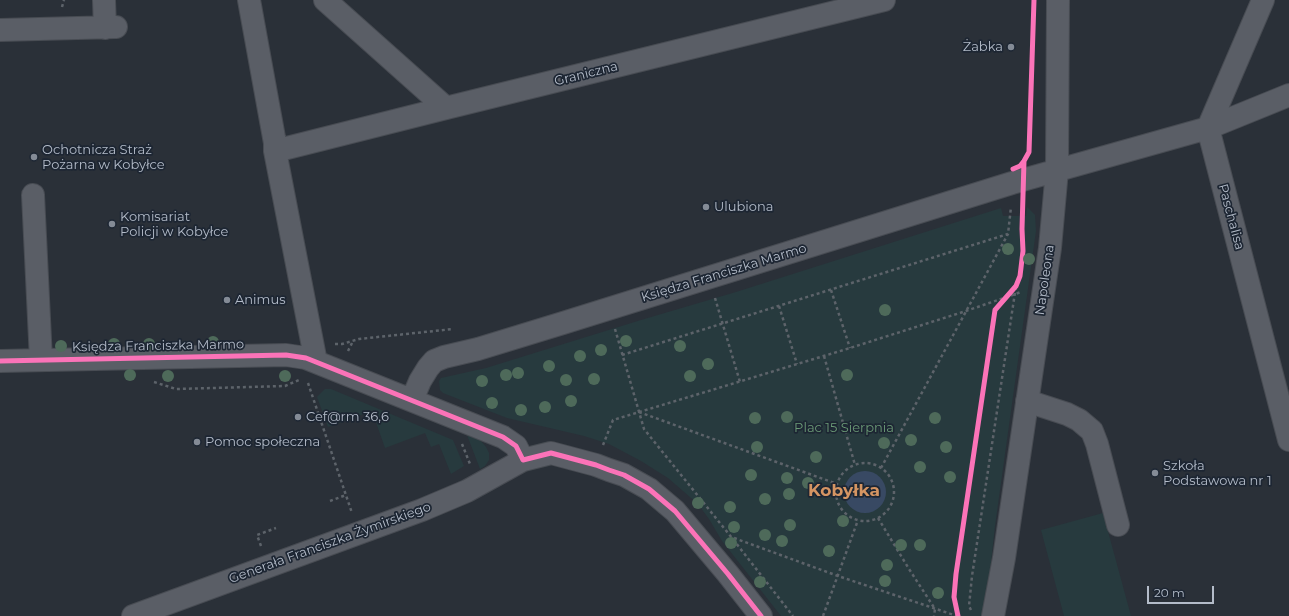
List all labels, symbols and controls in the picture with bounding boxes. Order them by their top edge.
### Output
place label: Żabka [963,39,1003,55]
marker: Żabka [1006,42,1016,52]
street label: Graniczna [553,59,619,89]
place label: Ochotnicza Straż Pożarna w Kobyłce [42,142,165,173]
marker: Ochotnicza Straż Pożarna w Kobyłce [29,152,39,162]
street label: Paschalisa [1215,182,1247,252]
place label: Ulubiona [714,199,773,215]
marker: Ulubiona [701,202,711,212]
place label: Komisariat Policji w Kobyłce [120,209,228,240]
marker: Komisariat Policji w Kobyłce [107,219,117,229]
street label: Księdza Franciszka Marmo [639,240,809,306]
street label: Napoleona [1032,244,1058,316]
place label: Animus [235,292,285,308]
marker: Animus [222,295,232,305]
street label: Księdza Franciszka Marmo [72,337,244,355]
place label: Cef@rm 36,6 [306,409,389,425]
marker: Cef@rm 36,6 [293,412,303,422]
park label: Plac 15 Sierpnia [794,420,894,436]
place label: Pomoc społeczna [205,434,320,450]
marker: Pomoc społeczna [192,437,202,447]
place label: Szkoła Podstawowa nr 1 [1163,458,1272,489]
marker: Szkoła Podstawowa nr 1 [1150,468,1160,478]
district label: Kobyłka [808,481,880,501]
street label: Generała Franciszka Żymirskiego [227,499,433,587]
scale bar [1149,578,1216,604]
text: 20 m [1154,585,1185,600]

